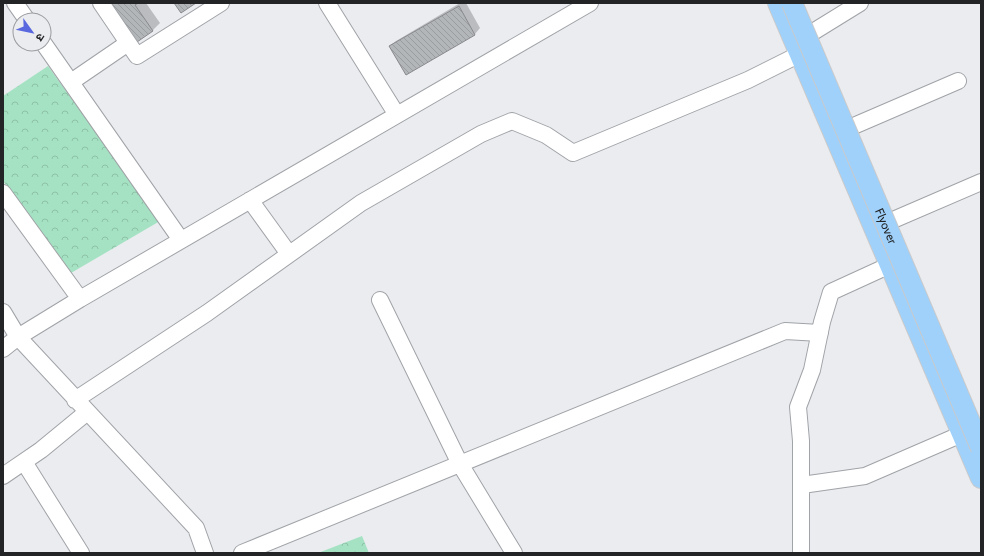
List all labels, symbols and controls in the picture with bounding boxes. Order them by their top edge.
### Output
north arrow [12,12,52,52]
text: उ [32,31,48,44]
street label: Flyover [872,206,901,246]

